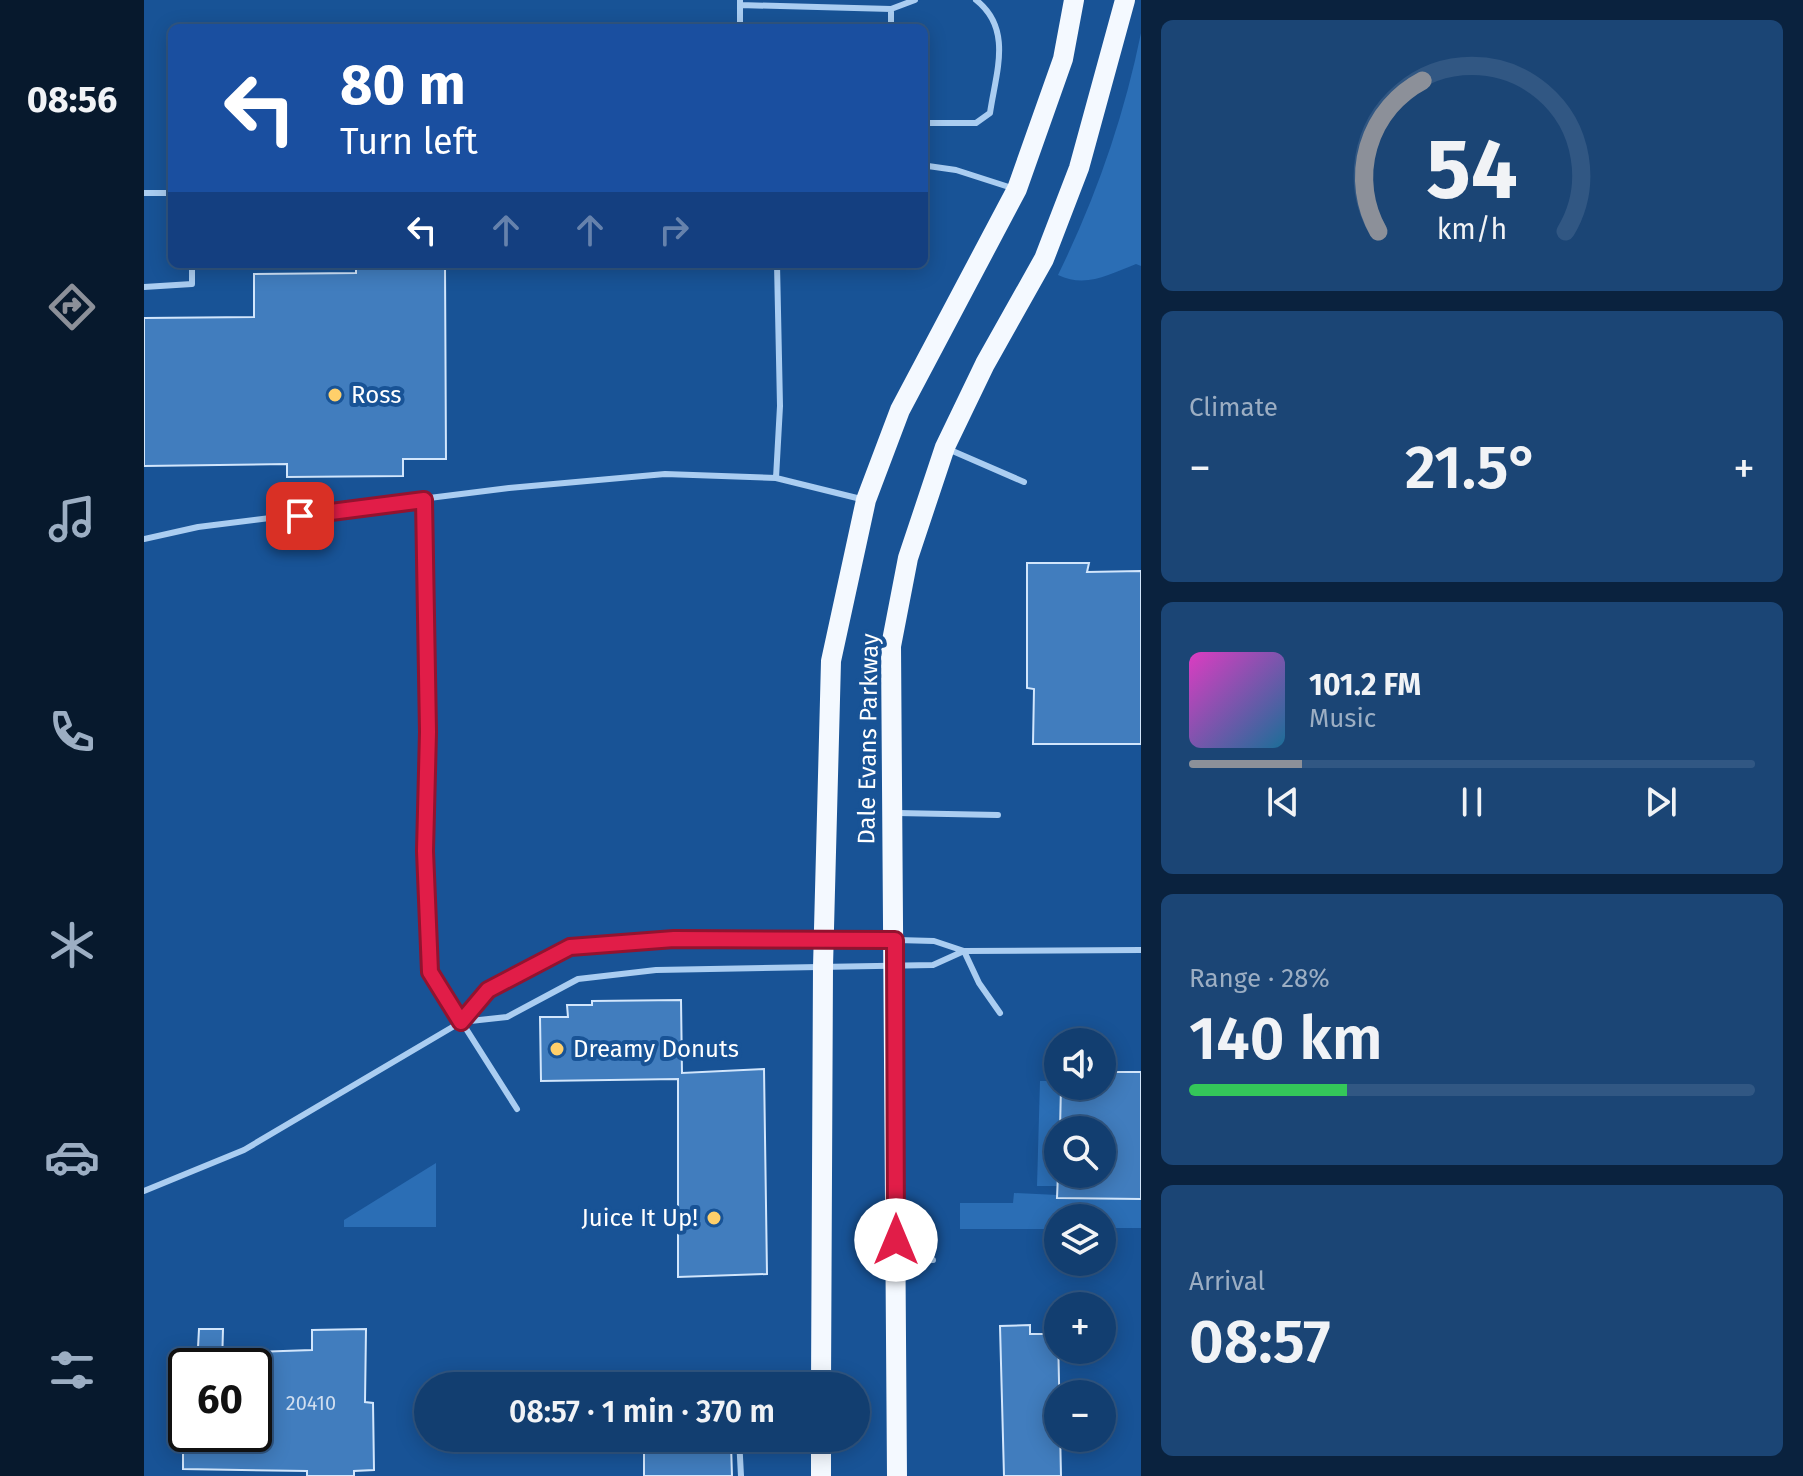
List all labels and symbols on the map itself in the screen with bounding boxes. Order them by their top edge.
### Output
place label: Ross [351,381,401,409]
marker: Ross [326,386,344,404]
pin [266,482,334,550]
street label: Dale Evans Parkway [852,633,884,845]
place label: Dreamy Donuts [573,1035,739,1063]
marker: Dreamy Donuts [548,1040,566,1058]
position arrow [854,1198,938,1282]
place label: Juice It Up! [581,1204,698,1232]
marker: Juice It Up! [705,1209,723,1227]
speed limit sign: 60 [168,1348,272,1452]
house number: 20410 [286,1391,336,1415]

